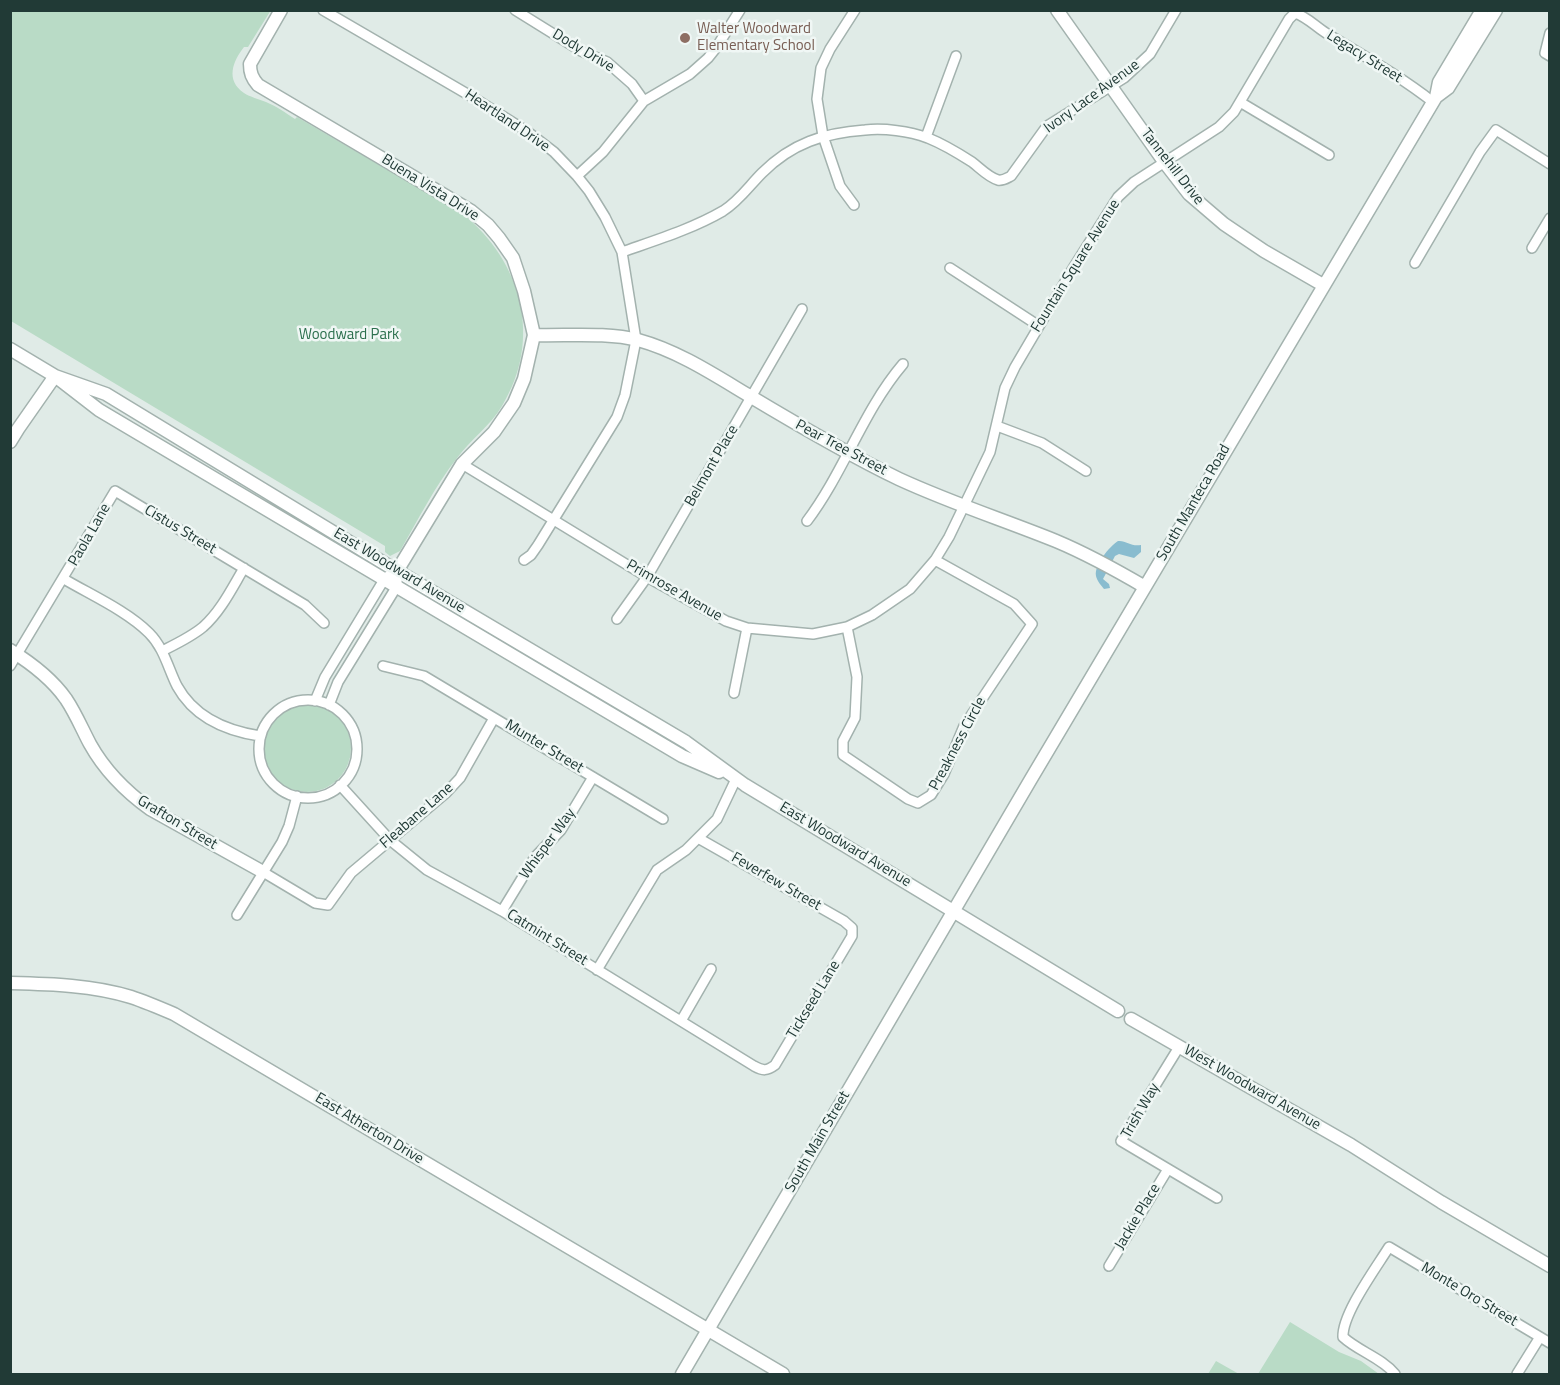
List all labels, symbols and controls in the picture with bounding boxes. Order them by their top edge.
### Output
place label: Walter Woodward Elementary School [697,20,815,55]
street label: Dody Drive [549,26,617,76]
street label: Legacy Street [1323,27,1405,87]
marker: Walter Woodward Elementary School [678,31,692,45]
street label: Ivory Lace Avenue [1041,56,1143,138]
street label: Heartland Drive [461,86,553,156]
street label: Tannehill Drive [1137,125,1207,209]
street label: Buena Vista Drive [378,151,482,225]
street label: Fountain Square Avenue [1028,196,1124,336]
park label: Woodward Park [299,326,399,344]
street label: Pear Tree Street [792,416,890,480]
street label: Belmont Place [681,422,743,510]
street label: South Manteca Road [1153,442,1235,564]
street label: Paola Lane [65,501,115,569]
street label: Cistus Street [141,502,219,558]
street label: East Woodward Avenue [330,525,468,617]
street label: Primrose Avenue [623,556,725,626]
street label: Preakness Circle [926,694,990,794]
street label: Munter Street [501,716,587,778]
street label: Fleabane Lane [377,779,457,853]
street label: Grafton Street [134,792,220,854]
street label: East Woodward Avenue [776,799,914,891]
street label: Whisper Way [516,805,580,883]
street label: Feverfew Street [728,849,824,915]
street label: Catmint Street [503,906,591,970]
street label: Tickseed Lane [783,957,845,1043]
street label: West Woodward Avenue [1180,1041,1324,1135]
street label: Trish Way [1118,1080,1164,1142]
street label: South Main Street [782,1088,854,1196]
street label: East Atherton Drive [311,1089,427,1169]
street label: Jackie Place [1111,1181,1165,1253]
street label: Monte Oro Street [1417,1259,1521,1331]

